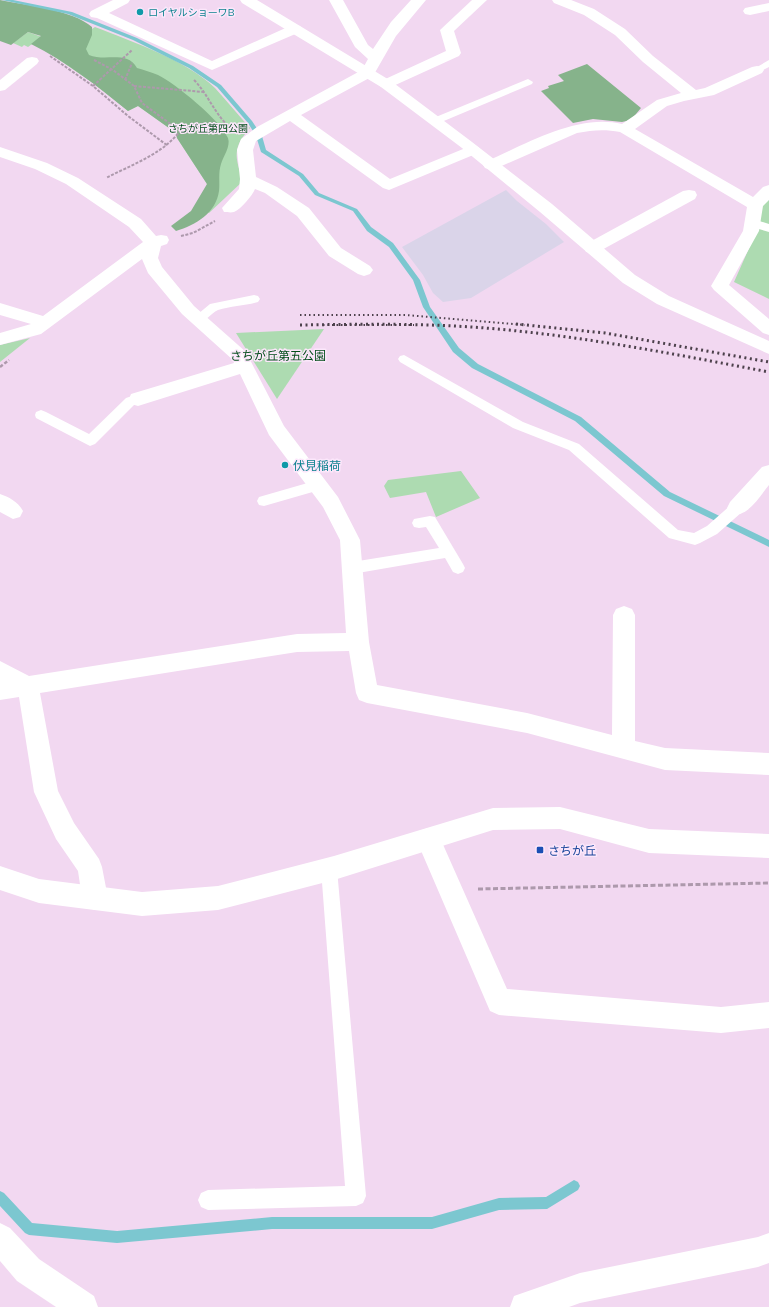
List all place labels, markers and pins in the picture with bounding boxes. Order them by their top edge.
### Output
place label: ロイヤルショーワB [148,6,235,19]
marker: ロイヤルショーワB [135,7,145,17]
place label: 伏見稲荷 [293,458,341,473]
marker: 伏見稲荷 [280,460,290,470]
place label: さちが丘 [548,843,596,858]
marker: さちが丘 [535,845,545,855]

